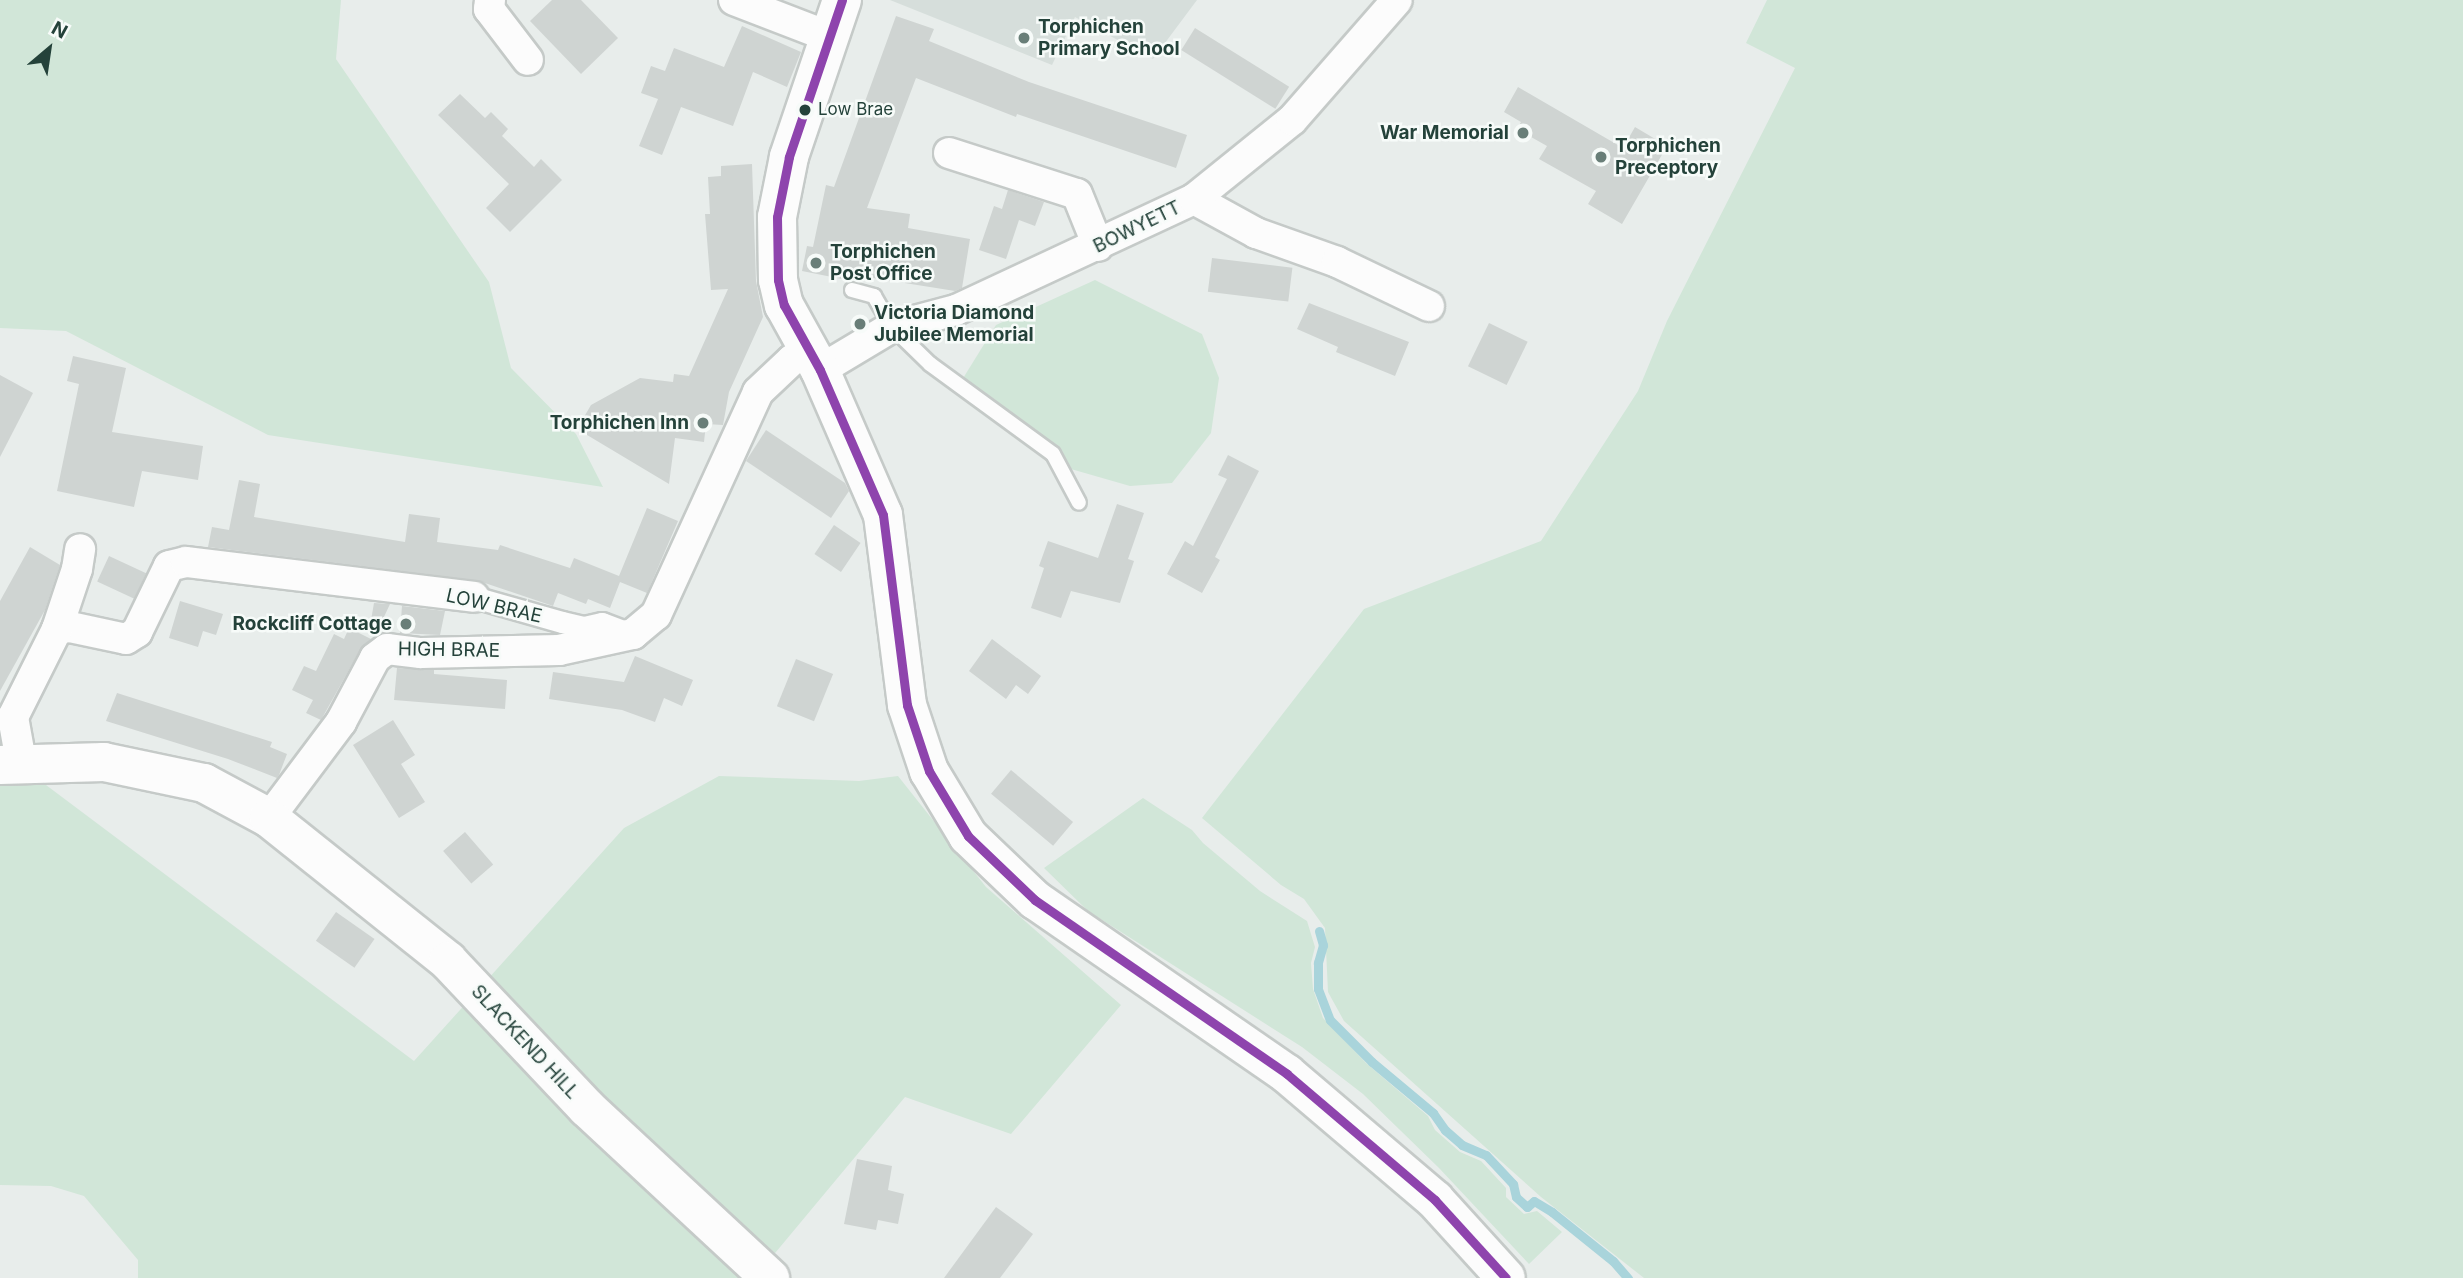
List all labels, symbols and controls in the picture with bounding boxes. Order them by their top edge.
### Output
north arrow [14,14,84,84]
place label: Torphichen Primary School [1038,16,1180,60]
text: N [48,17,71,44]
marker: Torphichen Primary School [1016,30,1032,46]
place label: Low Brae [818,100,893,120]
marker: Low Brae [798,103,812,117]
place label: War Memorial [1380,122,1509,144]
marker: War Memorial [1515,125,1531,141]
place label: Torphichen Preceptory [1615,135,1721,179]
marker: Torphichen Preceptory [1593,149,1609,165]
street label: BOWYETT [1090,196,1184,258]
place label: Torphichen Post Office [830,241,936,285]
marker: Torphichen Post Office [808,255,824,271]
place label: Victoria Diamond Jubilee Memorial [874,302,1034,346]
marker: Victoria Diamond Jubilee Memorial [852,316,868,332]
place label: Torphichen Inn [550,412,689,434]
marker: Torphichen Inn [695,415,711,431]
street label: LOW BRAE [444,584,544,628]
place label: Rockcliff Cottage [233,613,392,635]
marker: Rockcliff Cottage [398,616,414,632]
street label: HIGH BRAE [398,638,500,662]
street label: SLACKEND HILL [466,980,584,1104]

